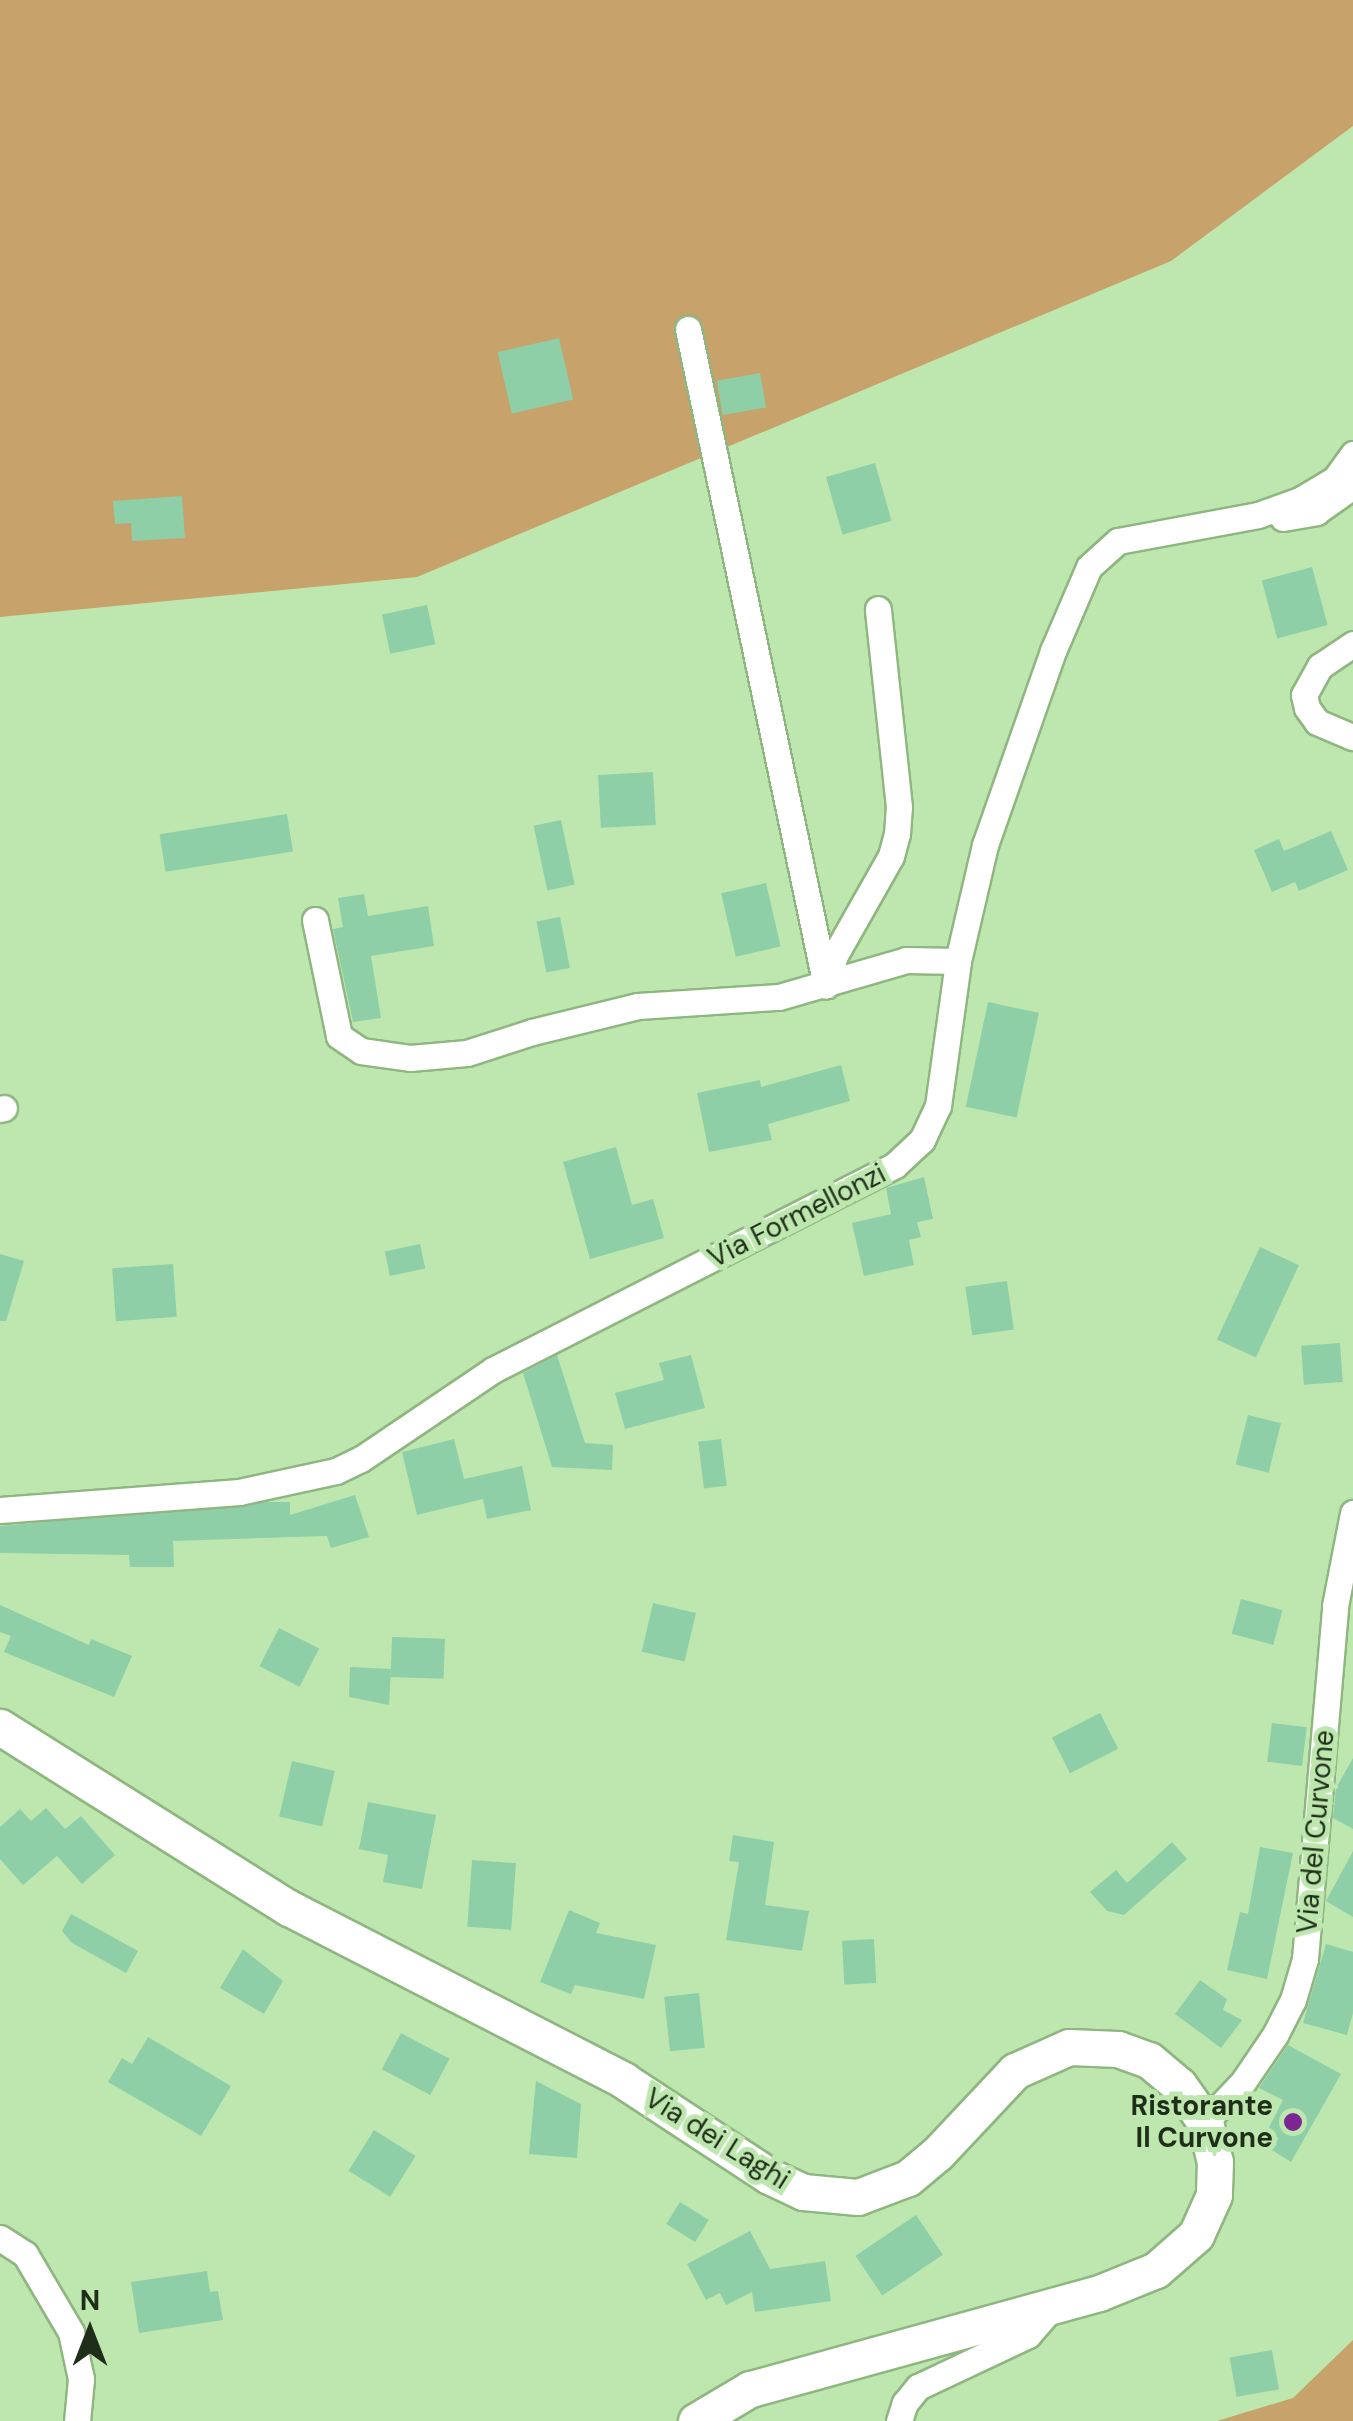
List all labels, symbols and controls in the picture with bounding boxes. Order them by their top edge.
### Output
street label: Via Formellonzi [702,1157,892,1275]
street label: Via del Curvone [1290,1729,1342,1935]
street label: Via dei Laghi [638,2081,796,2197]
place label: Ristorante Il Curvone [1131,2089,1273,2155]
marker: Ristorante Il Curvone [1282,2111,1304,2133]
north arrow [40,2281,140,2381]
text: N [80,2282,100,2319]

